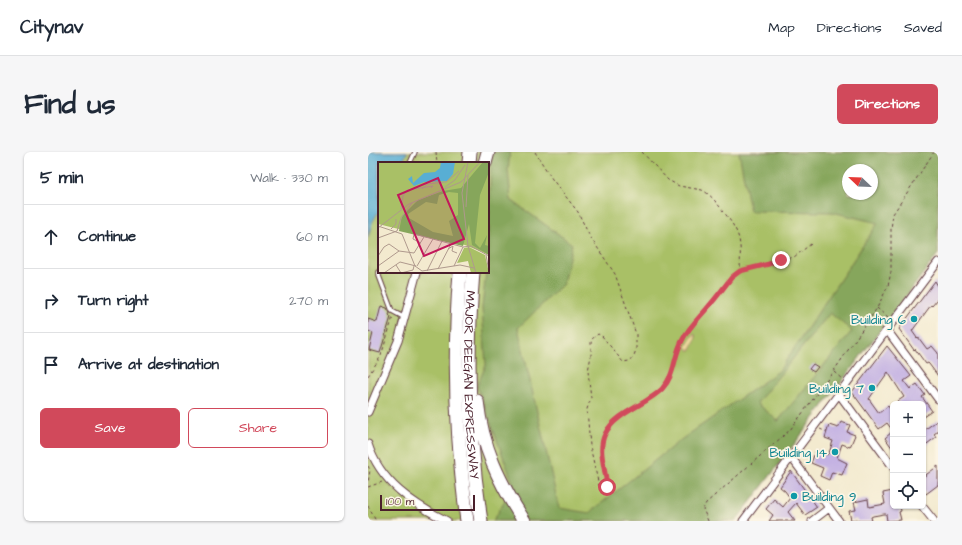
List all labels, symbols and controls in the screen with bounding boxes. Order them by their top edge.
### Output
text: Citynav [20,14,83,41]
text: Map [768,18,795,38]
text: Directions [817,18,882,38]
text: Saved [904,18,942,38]
button: Directions [837,84,938,124]
text: Find us [24,85,115,124]
inset map [378,162,489,273]
north arrow [842,164,878,200]
text: 5 min [40,166,83,190]
text: Walk · 330 m [250,169,328,187]
icon: ahead [40,226,62,248]
text: Continue [78,226,136,247]
text: 60 m [296,228,328,246]
route end [772,251,790,269]
icon: right [40,290,62,312]
text: Turn right [78,290,149,311]
street label: MAJOR DEEGAN EXPRESSWAY [459,290,483,480]
text: 270 m [289,292,328,310]
place label: Building 6 [851,311,906,330]
marker: Building 6 [909,314,919,324]
icon: arrive [40,354,62,376]
text: Arrive at destination [78,354,219,375]
place label: Building 7 [809,380,864,399]
marker: Building 7 [867,383,877,393]
map controls [890,401,926,509]
button: + [890,401,926,437]
button: Save [40,408,180,448]
button: Share [188,408,328,448]
button: − [890,437,926,473]
place label: Building 14 [770,444,827,463]
marker: Building 14 [830,447,840,457]
button: locate [890,473,926,509]
route start [598,478,616,496]
place label: Building 9 [802,488,856,507]
marker: Building 9 [789,491,799,501]
scale bar [380,493,475,512]
text: 100 m [386,494,414,509]

